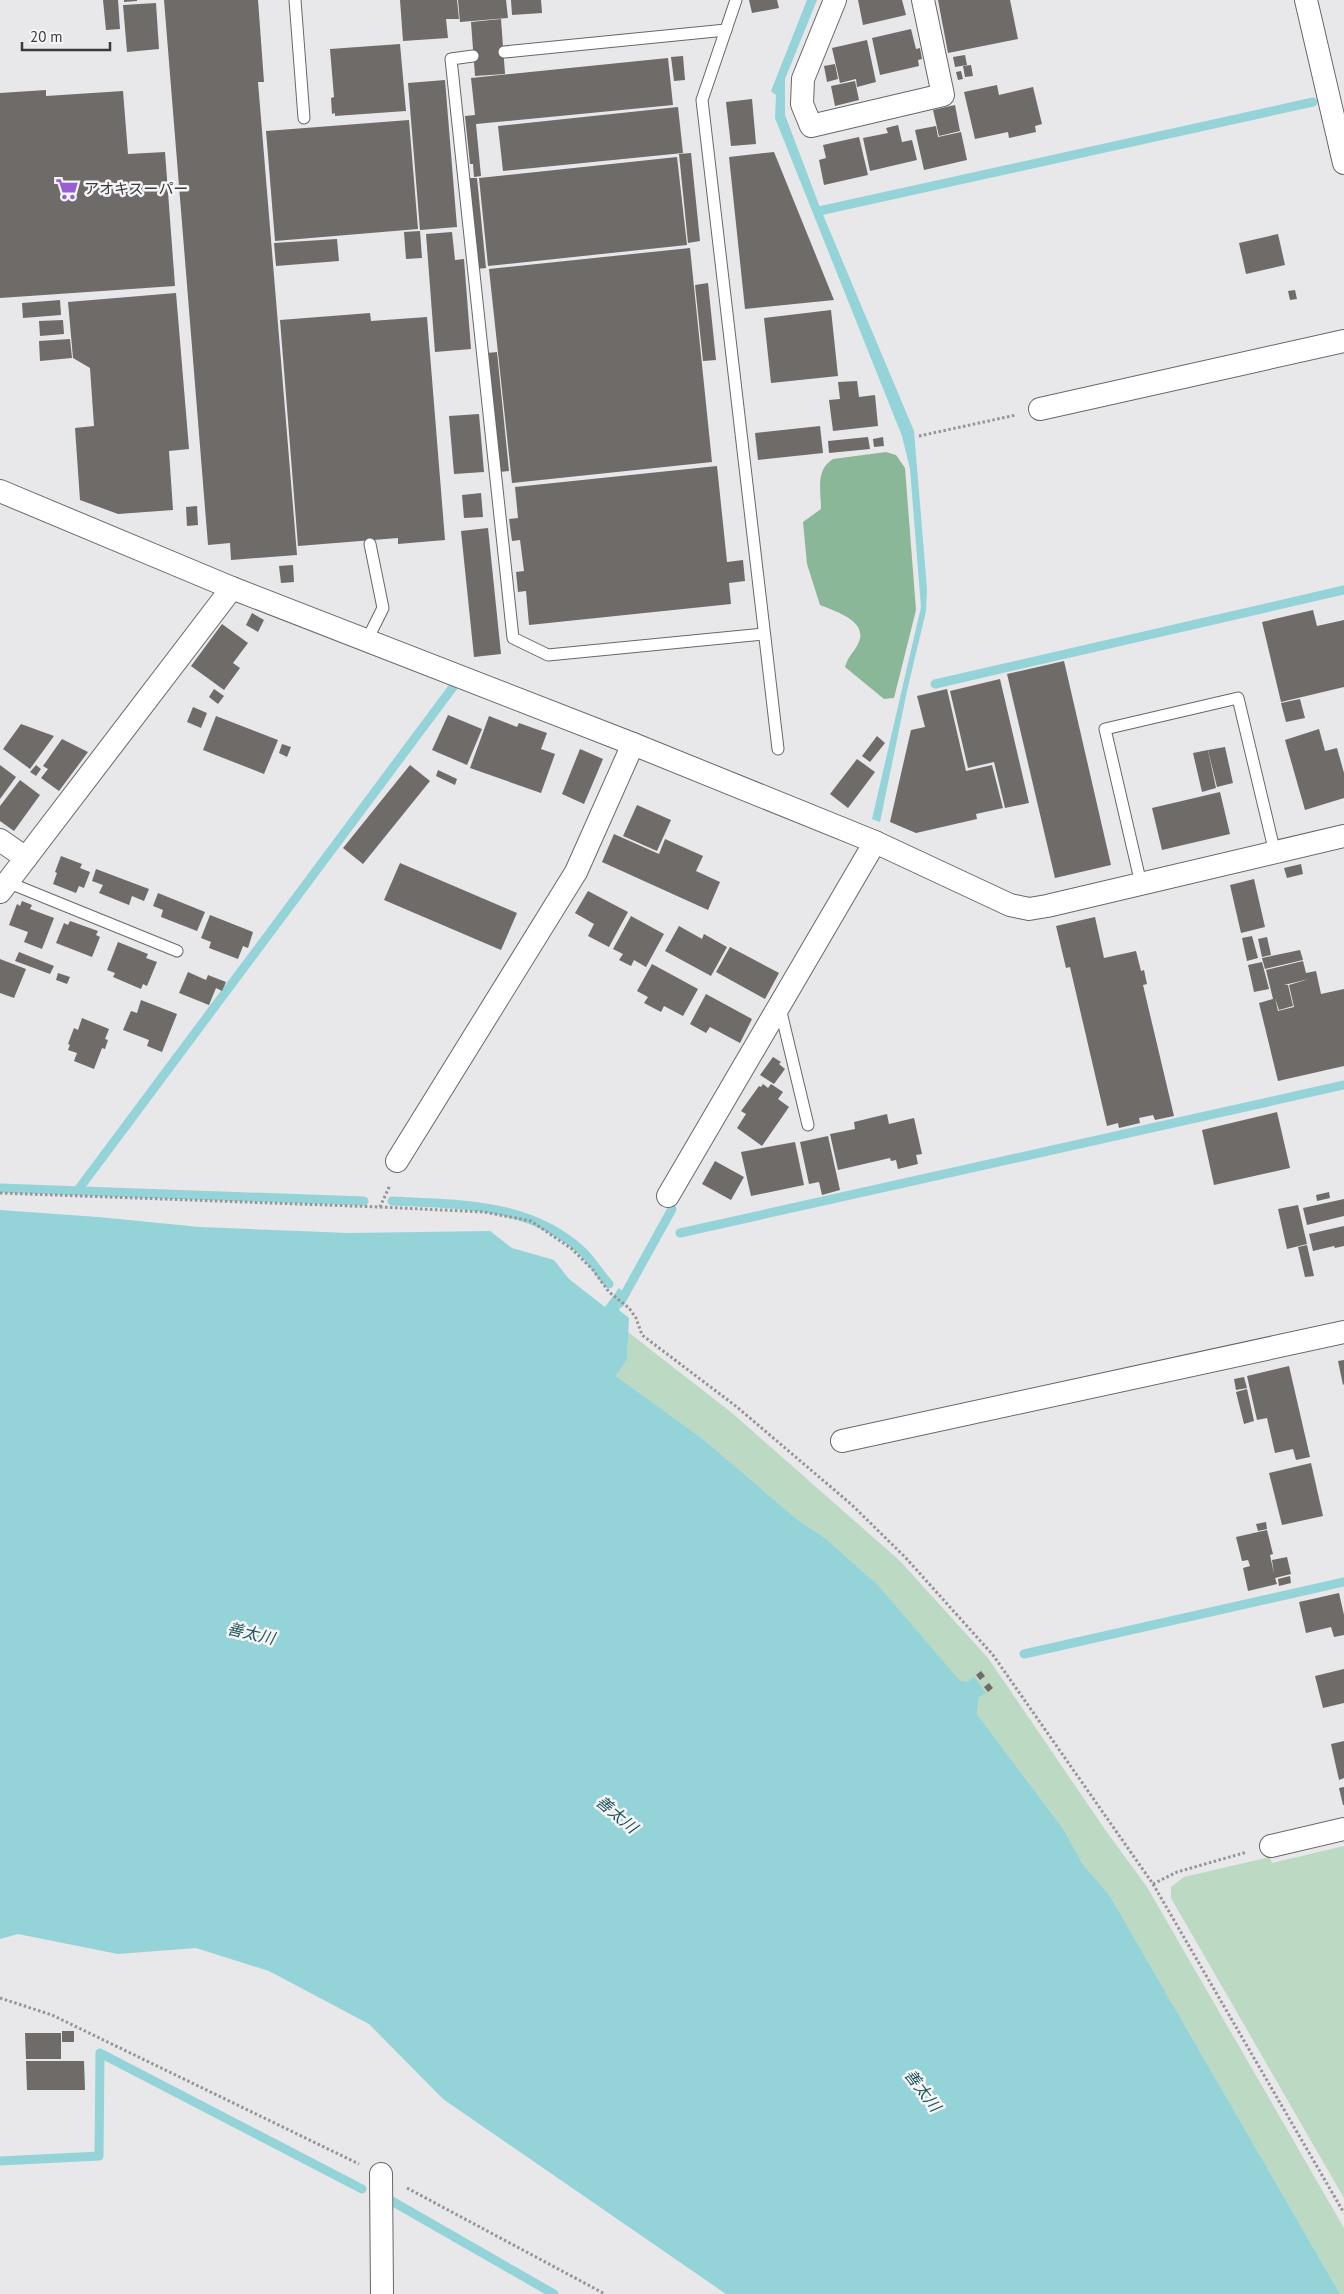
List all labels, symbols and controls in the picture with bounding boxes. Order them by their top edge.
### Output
scale bar [22,20,110,52]
text: 20 m [30,27,63,46]
supermarket icon: アオキスーパー [54,176,80,202]
place label: アオキスーパー [84,179,188,198]
water label: 善太川 [225,1618,279,1649]
water label: 善太川 [592,1791,643,1838]
water label: 善太川 [901,2065,947,2117]

